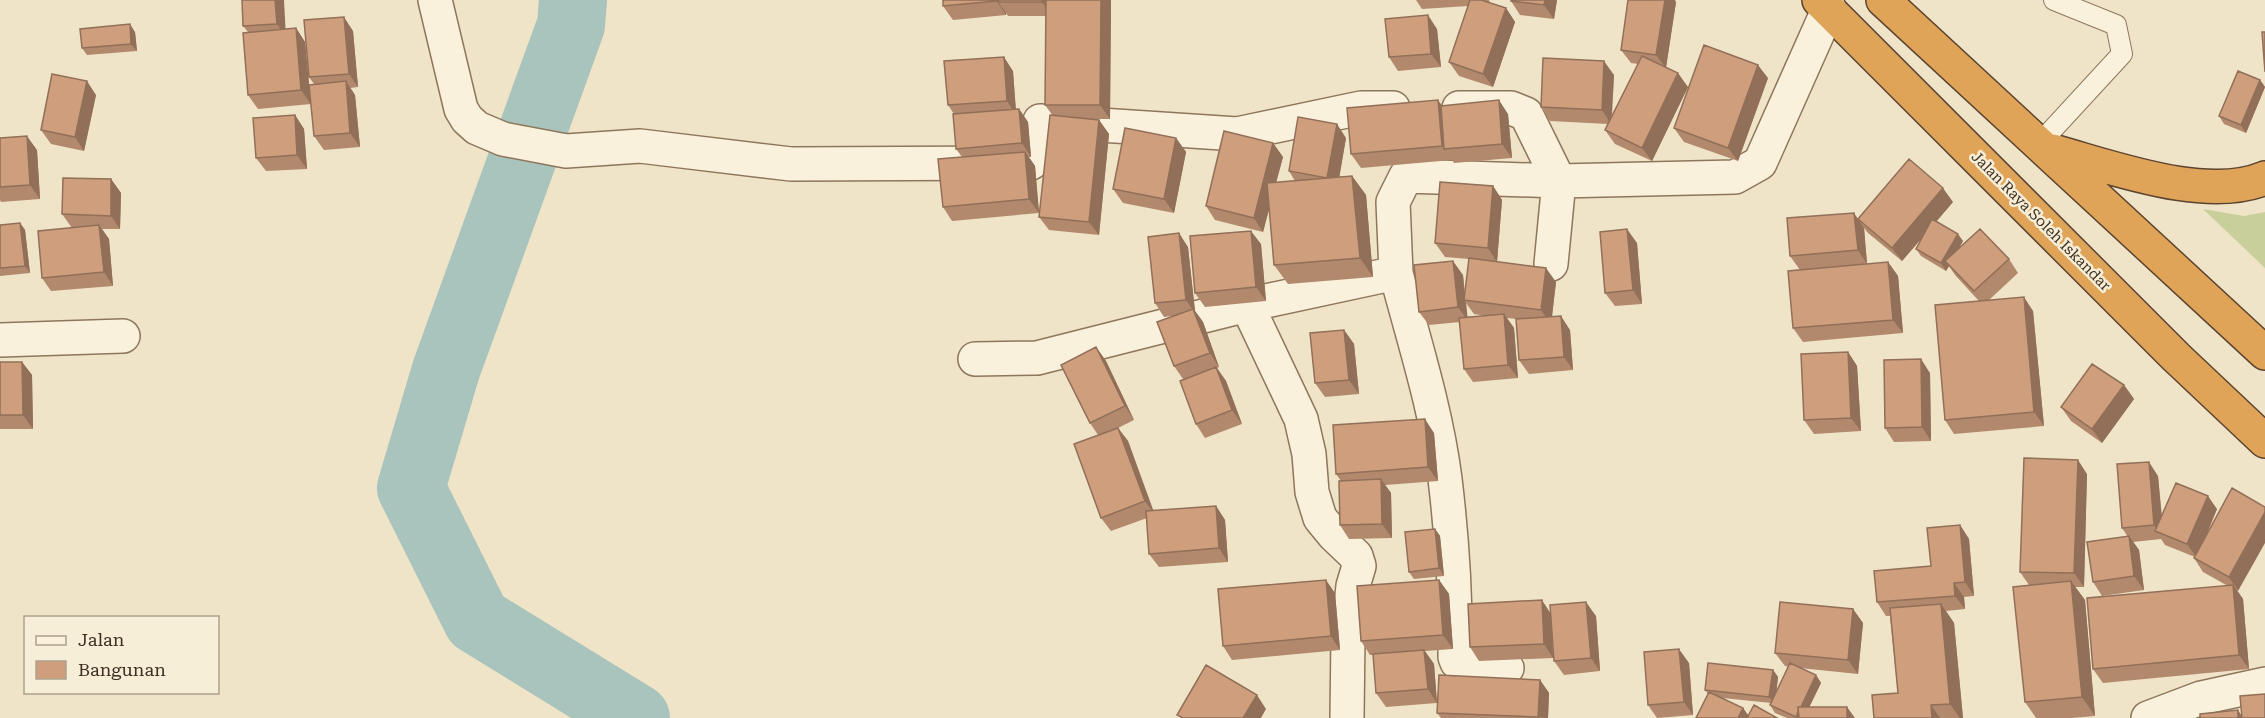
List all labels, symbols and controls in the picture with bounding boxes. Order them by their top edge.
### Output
street label: Jalan Raya Soleh Iskandar [1968,148,2114,294]
legend [24,616,219,694]
text: Jalan [78,629,125,650]
text: Bangunan [78,659,166,680]

